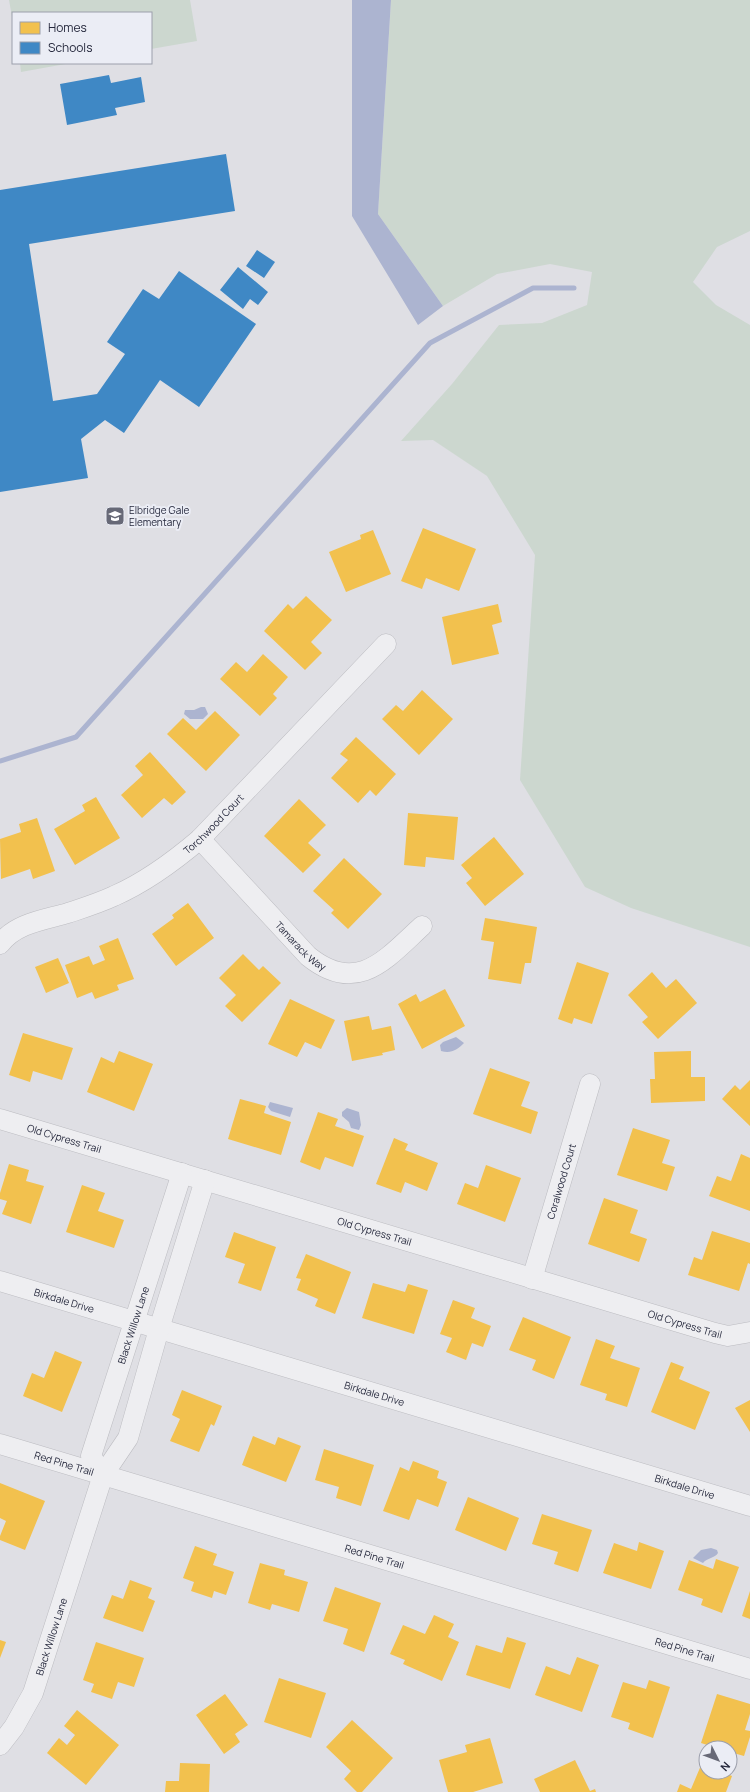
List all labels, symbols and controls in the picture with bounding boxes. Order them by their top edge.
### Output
legend [12,12,152,64]
text: Homes [48,19,87,36]
text: Schools [48,39,92,56]
place label: Elbridge Gale Elementary [129,503,190,529]
school or university icon: Elbridge Gale Elementary [104,505,126,527]
street label: Torchwood Court [180,791,247,857]
street label: Tamarack Way [272,918,329,974]
street label: Old Cypress Trail [25,1120,103,1156]
street label: Coralwood Court [543,1142,579,1221]
street label: Old Cypress Trail [336,1213,413,1249]
street label: Black Willow Lane [114,1284,152,1366]
street label: Birkdale Drive [32,1285,96,1316]
street label: Old Cypress Trail [646,1306,724,1341]
street label: Birkdale Drive [343,1378,406,1409]
street label: Red Pine Trail [33,1448,96,1479]
street label: Birkdale Drive [653,1471,717,1502]
street label: Red Pine Trail [343,1541,406,1572]
street label: Black Willow Lane [32,1596,70,1677]
street label: Red Pine Trail [653,1634,716,1665]
north arrow [698,1740,738,1780]
text: N [718,1759,734,1775]

